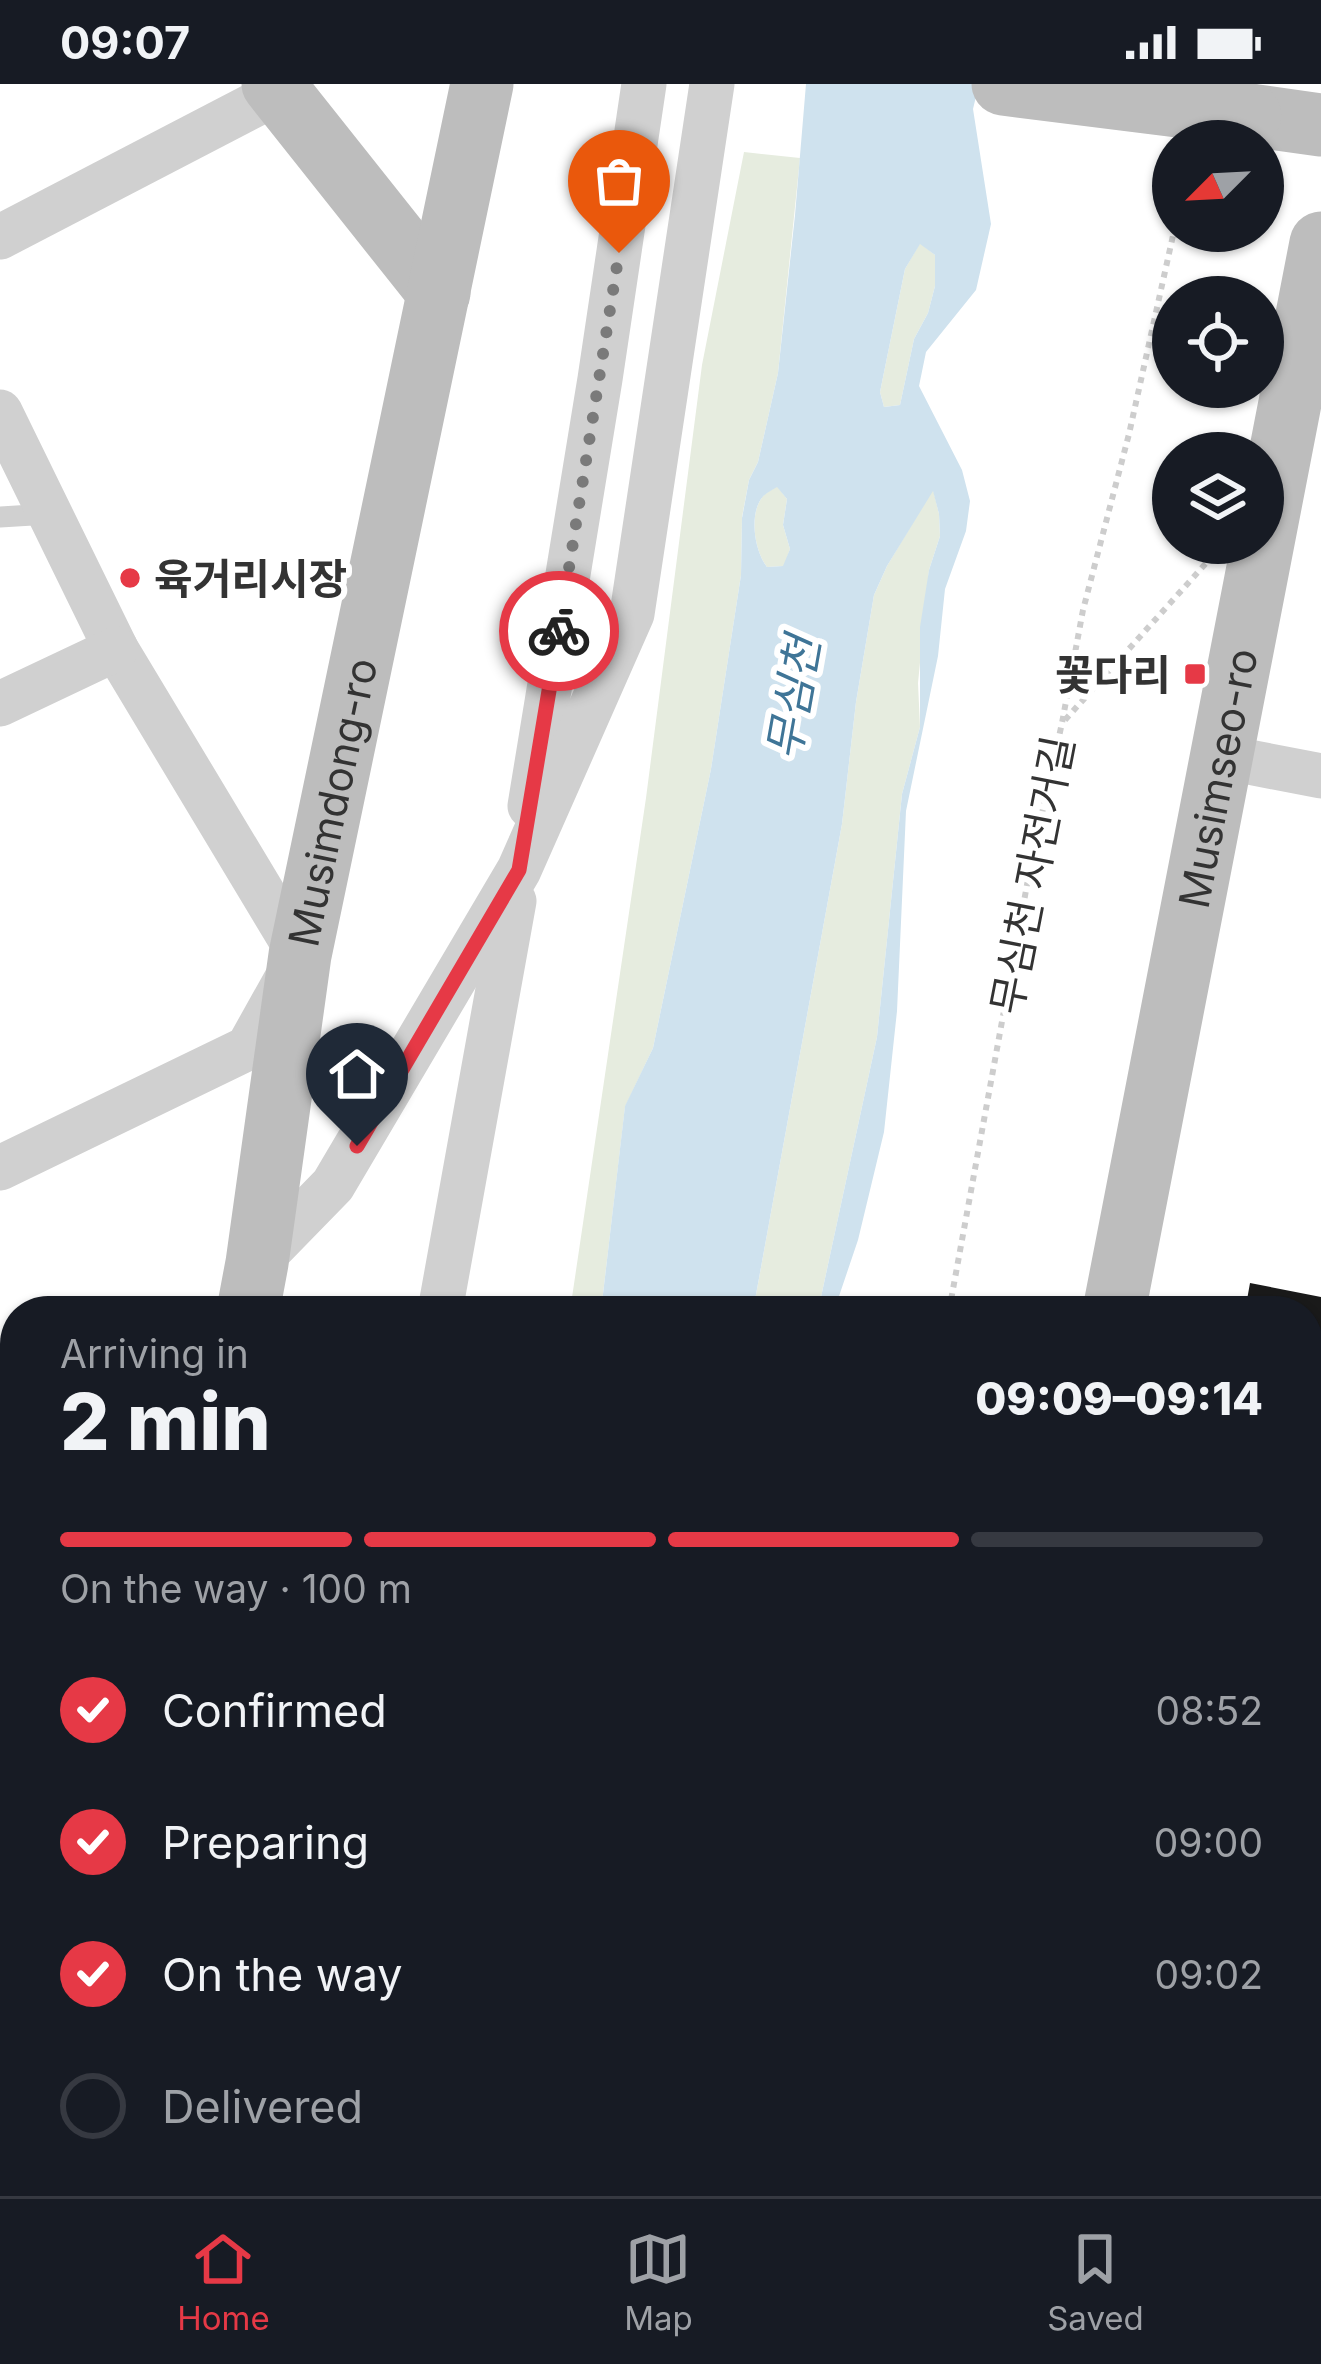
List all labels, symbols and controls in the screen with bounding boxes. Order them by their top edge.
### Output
text: 09:07 [60,15,190,70]
north arrow [1152,120,1284,252]
map controls [1152,120,1284,564]
pin [568,130,670,253]
icon: bag [586,148,652,214]
button: locate [1152,276,1284,408]
button: layers [1152,432,1284,564]
place label: 육거리시장 [154,553,347,604]
marker: 육거리시장 [117,565,143,591]
courier [499,571,619,691]
icon: bike [526,598,592,664]
water label: 무심천 [755,628,832,764]
street label: Musimseo-ro [1167,644,1267,912]
place label: 꽃다리 [1055,649,1171,700]
street label: Musimdong-ro [277,653,387,951]
marker: 꽃다리 [1182,661,1208,687]
street label: 무심천 자전거길 [980,732,1084,1018]
pin [306,1023,408,1146]
icon: home [324,1041,390,1107]
text: Arriving in [60,1330,249,1377]
text: 09:09–09:14 [975,1371,1263,1426]
text: 2 min [60,1374,271,1469]
text: On the way · 100 m [60,1565,412,1612]
icon: check [60,1677,126,1743]
text: Confirmed [162,1683,387,1738]
text: 08:52 [1156,1687,1263,1734]
icon: check [60,1809,126,1875]
text: Preparing [162,1815,369,1870]
text: 09:00 [1154,1819,1263,1866]
icon: check [60,1941,126,2007]
text: On the way [162,1947,403,2002]
text: 09:02 [1155,1951,1263,1998]
text: Delivered [162,2079,363,2134]
tab: Home [177,2226,270,2338]
tab: Map [624,2226,693,2338]
tab: Saved [1047,2226,1144,2338]

